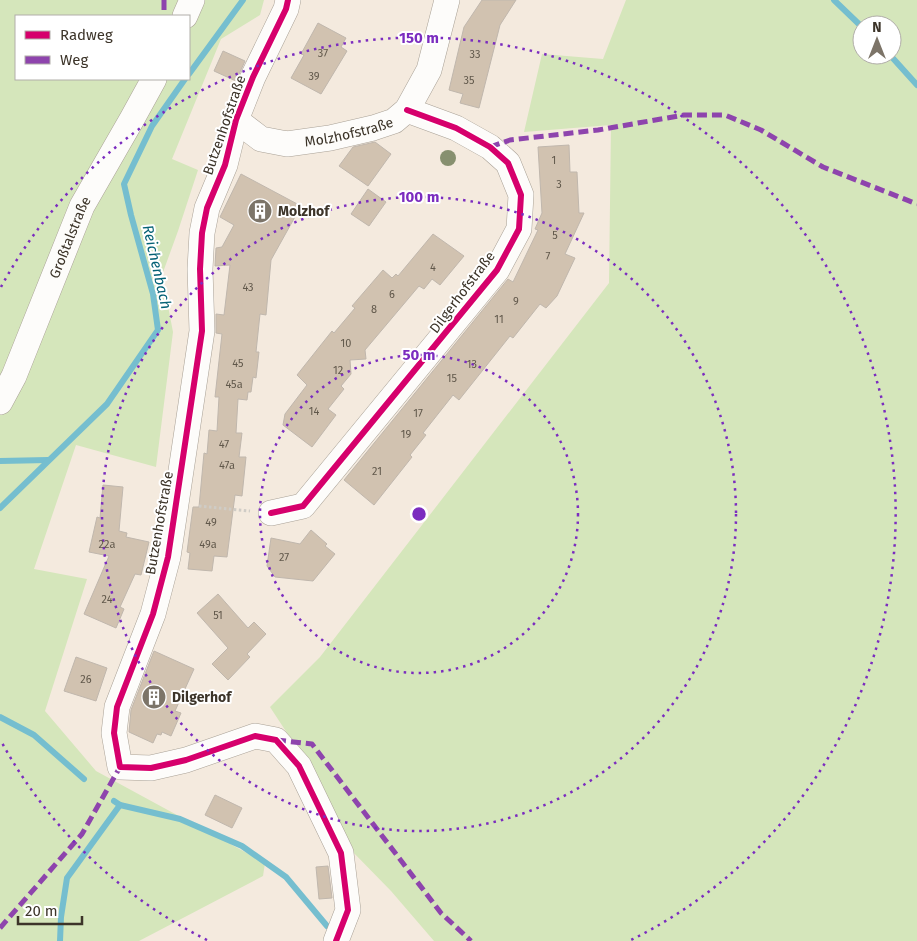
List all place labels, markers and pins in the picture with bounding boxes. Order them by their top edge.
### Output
building icon: Molzhof [247,198,273,224]
place label: Molzhof [278,203,331,220]
centre of rings [410,505,428,523]
building icon: Dilgerhof [141,684,167,710]
place label: Dilgerhof [172,689,233,706]

